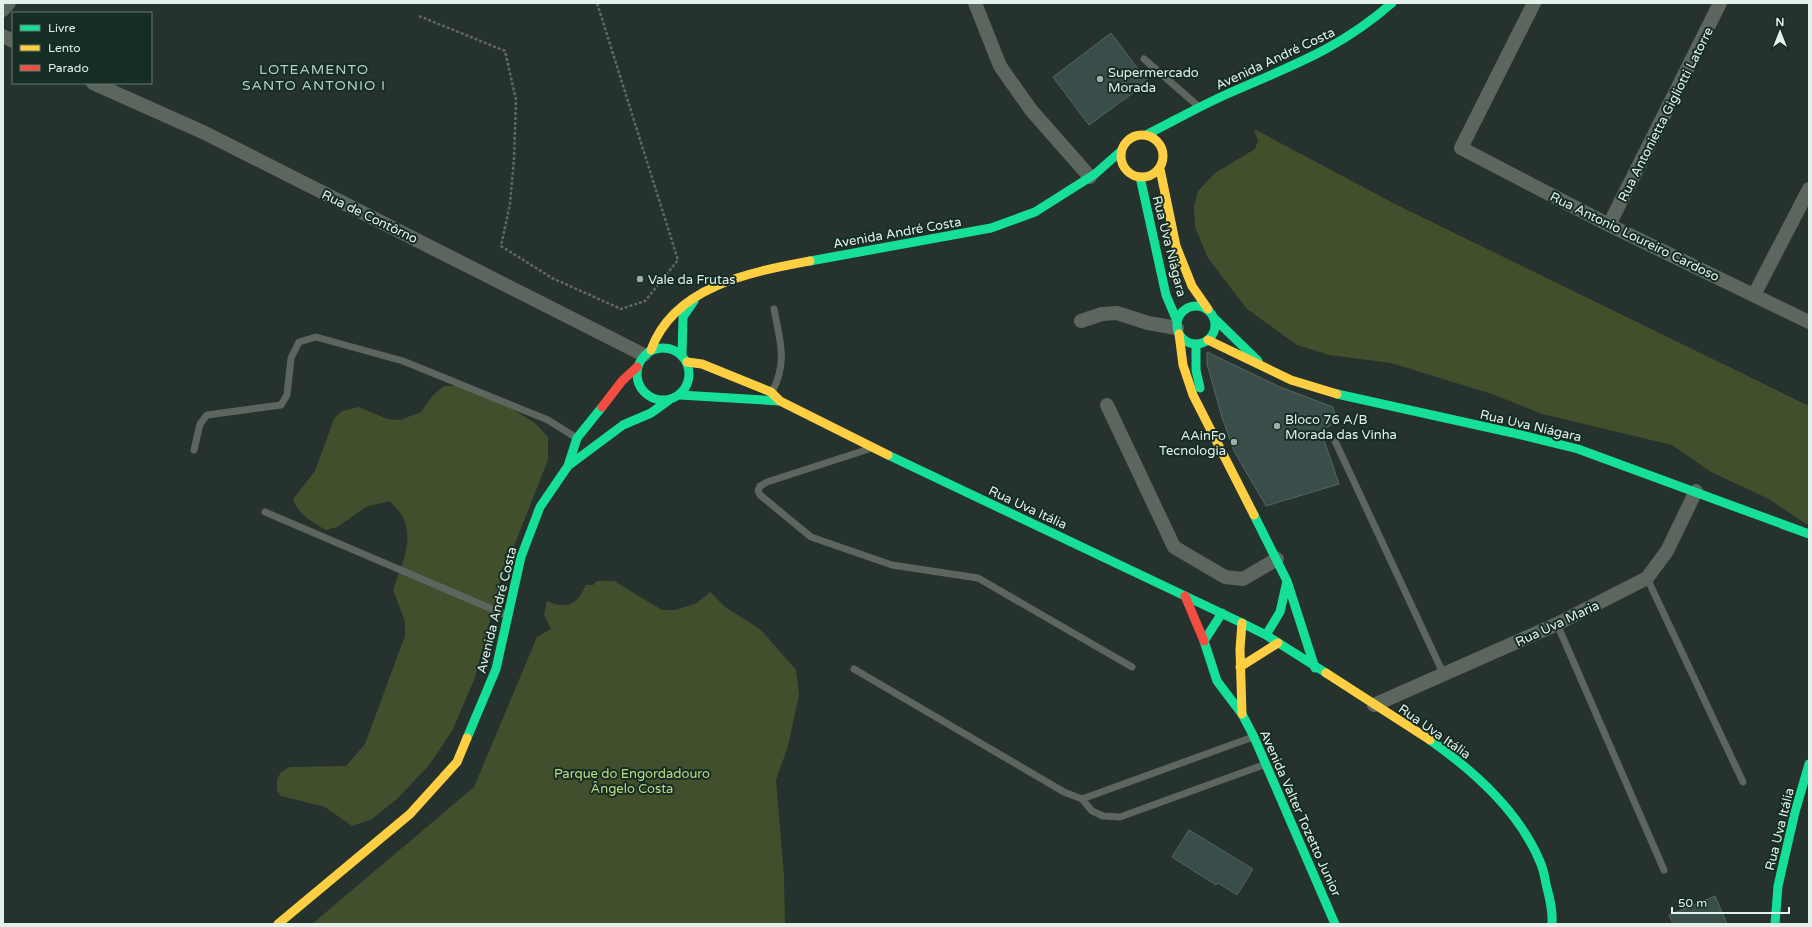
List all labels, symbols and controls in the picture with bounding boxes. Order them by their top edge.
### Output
legend [12,12,152,84]
north arrow [1760,12,1800,52]
text: N [1776,16,1784,29]
text: Livre [48,21,76,35]
street label: Avenida André Costa [1213,24,1338,94]
street label: Rua Antonietta Gigliotti Latorre [1615,24,1717,204]
text: Lento [48,41,81,55]
text: Parado [48,61,89,75]
district label: LOTEAMENTO SANTO ANTONIO I [242,61,386,94]
place label: Supermercado Morada [1108,65,1199,96]
marker: Supermercado Morada [1095,74,1105,84]
street label: Rua de Contôrno [319,187,420,247]
street label: Rua Antonio Loureiro Cardoso [1547,189,1722,285]
street label: Rua Uva Niágara [1149,194,1189,299]
street label: Avenida André Costa [832,214,963,252]
place label: Vale da Frutas [648,272,735,288]
marker: Vale da Frutas [635,274,645,284]
street label: Rua Uva Niágara [1478,407,1583,445]
place label: Bloco 76 A/B Morada das Vinha [1285,412,1397,443]
marker: Bloco 76 A/B Morada das Vinha [1272,421,1282,431]
place label: AAinFo Tecnologia [1159,428,1226,459]
marker: AAinFo Tecnologia [1229,437,1239,447]
street label: Rua Uva Itália [986,483,1069,533]
street label: Avenida André Costa [473,545,520,675]
street label: Rua Uva Maria [1513,598,1602,650]
street label: Rua Uva Itália [1395,701,1474,763]
street label: Avenida Valter Tozetto Junior [1256,728,1344,899]
park label: Parque do Engordadouro Ângelo Costa [554,766,710,797]
street label: Rua Uva Itália [1762,786,1798,872]
scale bar [1672,889,1789,915]
text: 50 m [1678,896,1707,910]

